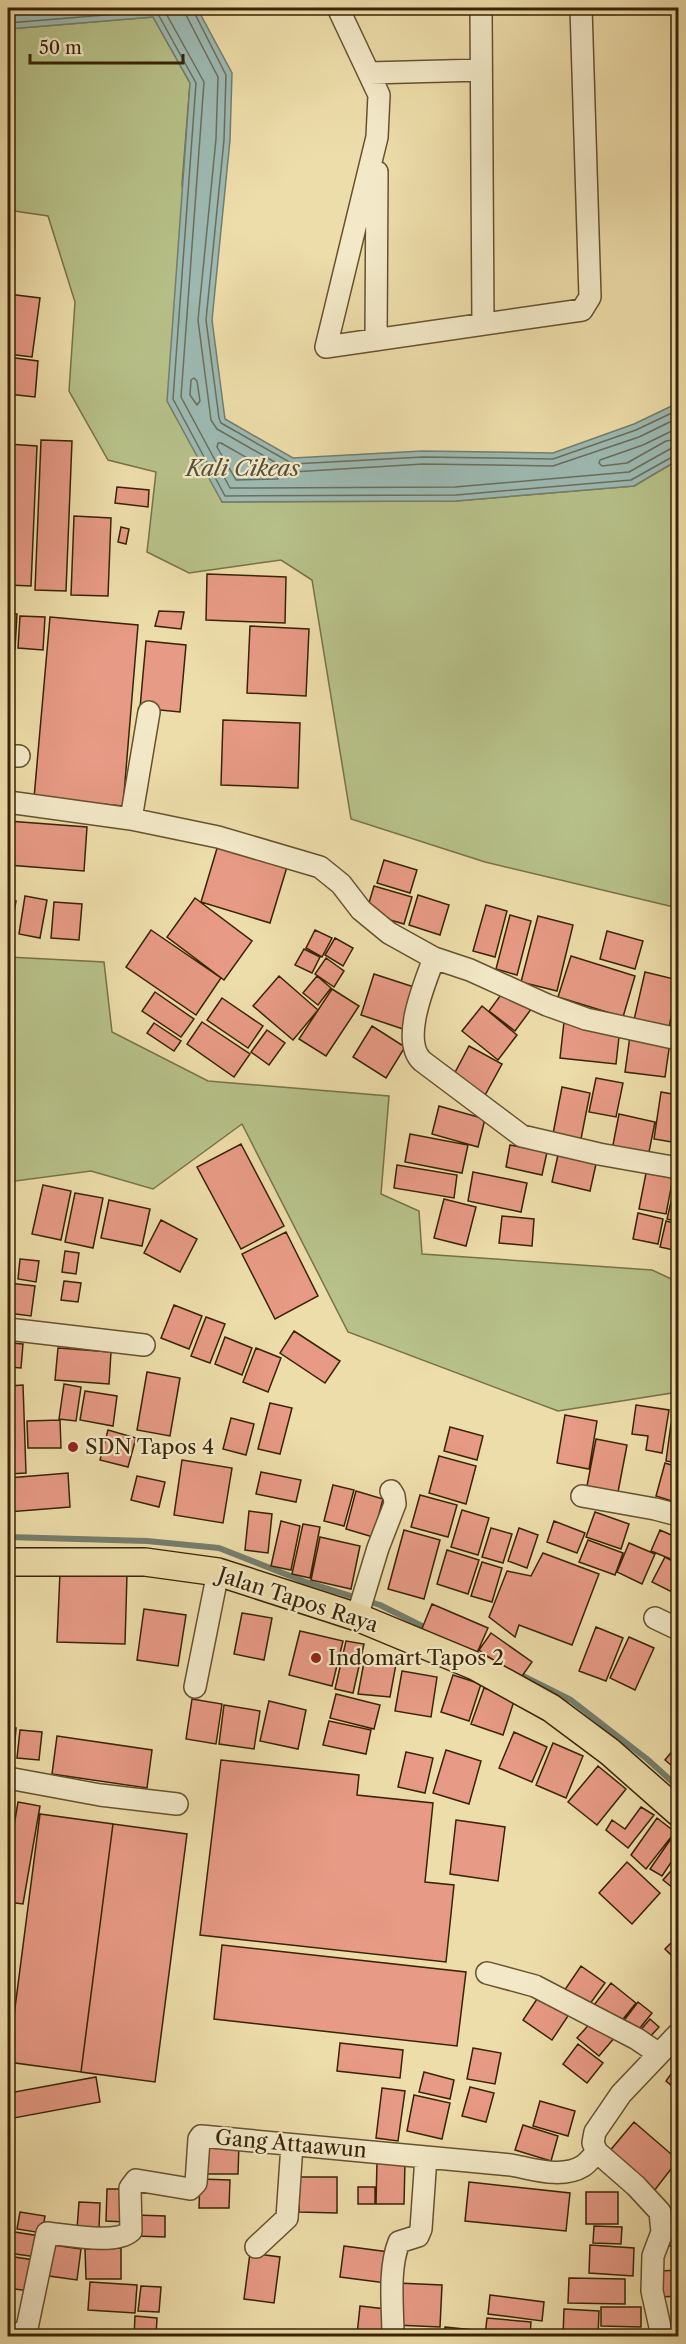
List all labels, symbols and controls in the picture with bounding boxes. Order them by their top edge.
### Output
scale bar [30,27,183,65]
text: 50 m [39,37,82,59]
water label: Kali Cikeas [184,455,300,482]
place label: SDN Tapos 4 [85,1434,214,1459]
marker: SDN Tapos 4 [66,1440,80,1454]
street label: Jalan Tapos Raya [212,1561,382,1638]
place label: Indomart Tapos 2 [328,1645,504,1670]
marker: Indomart Tapos 2 [309,1651,323,1665]
street label: Gang Attaawun [214,2124,368,2163]

